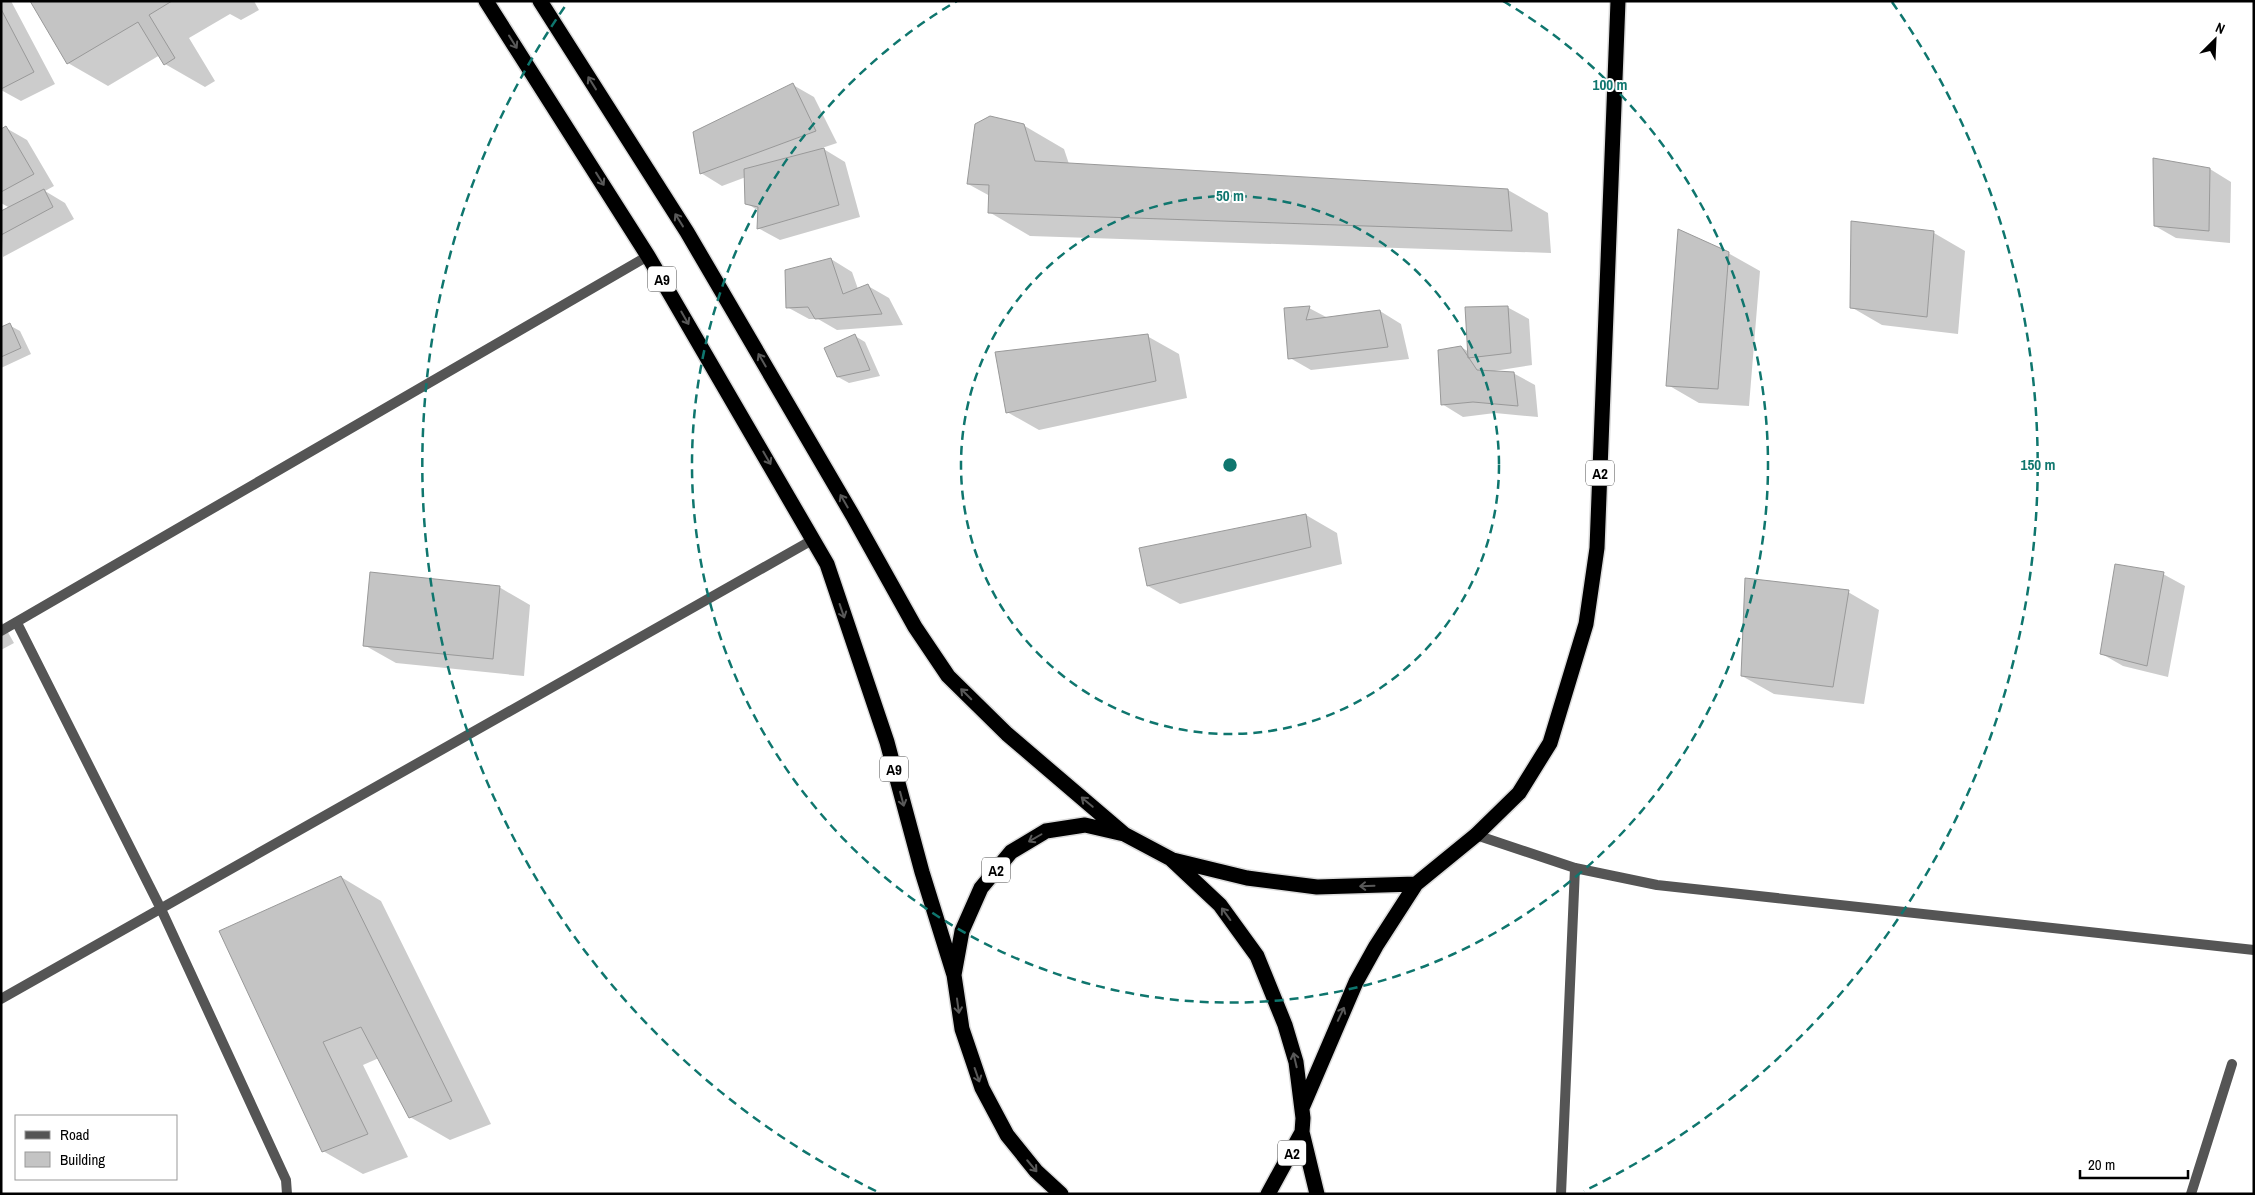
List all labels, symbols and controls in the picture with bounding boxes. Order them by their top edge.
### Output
north arrow [2190,15,2240,65]
text: N [2213,18,2228,38]
one-way arrow [508,35,518,49]
text: 100 m [1593,74,1627,95]
one-way arrow [587,77,597,91]
one-way arrow [595,172,605,186]
text: 50 m [1216,185,1244,206]
one-way arrow [674,214,684,228]
road number: A9 [648,266,676,292]
one-way arrow [680,310,690,325]
one-way arrow [757,353,767,368]
one-way arrow [762,451,772,465]
text: 150 m [2021,454,2055,475]
centre of rings [1221,456,1239,474]
road number: A2 [1586,460,1614,486]
one-way arrow [839,494,849,508]
one-way arrow [838,602,847,618]
one-way arrow [960,688,972,700]
road number: A9 [880,756,908,782]
one-way arrow [898,790,907,806]
one-way arrow [1081,797,1094,808]
one-way arrow [1028,833,1042,843]
road number: A2 [982,858,1010,882]
one-way arrow [1360,881,1376,890]
one-way arrow [1221,907,1231,921]
one-way arrow [954,998,964,1014]
one-way arrow [1337,1007,1346,1022]
one-way arrow [1290,1052,1299,1068]
one-way arrow [973,1067,983,1083]
legend [15,1115,178,1180]
text: Road [60,1124,89,1145]
road number: A2 [1278,1140,1306,1166]
scale bar [2080,1148,2188,1180]
text: Building [60,1149,105,1170]
text: 20 m [2088,1154,2115,1175]
one-way arrow [1026,1160,1038,1173]

